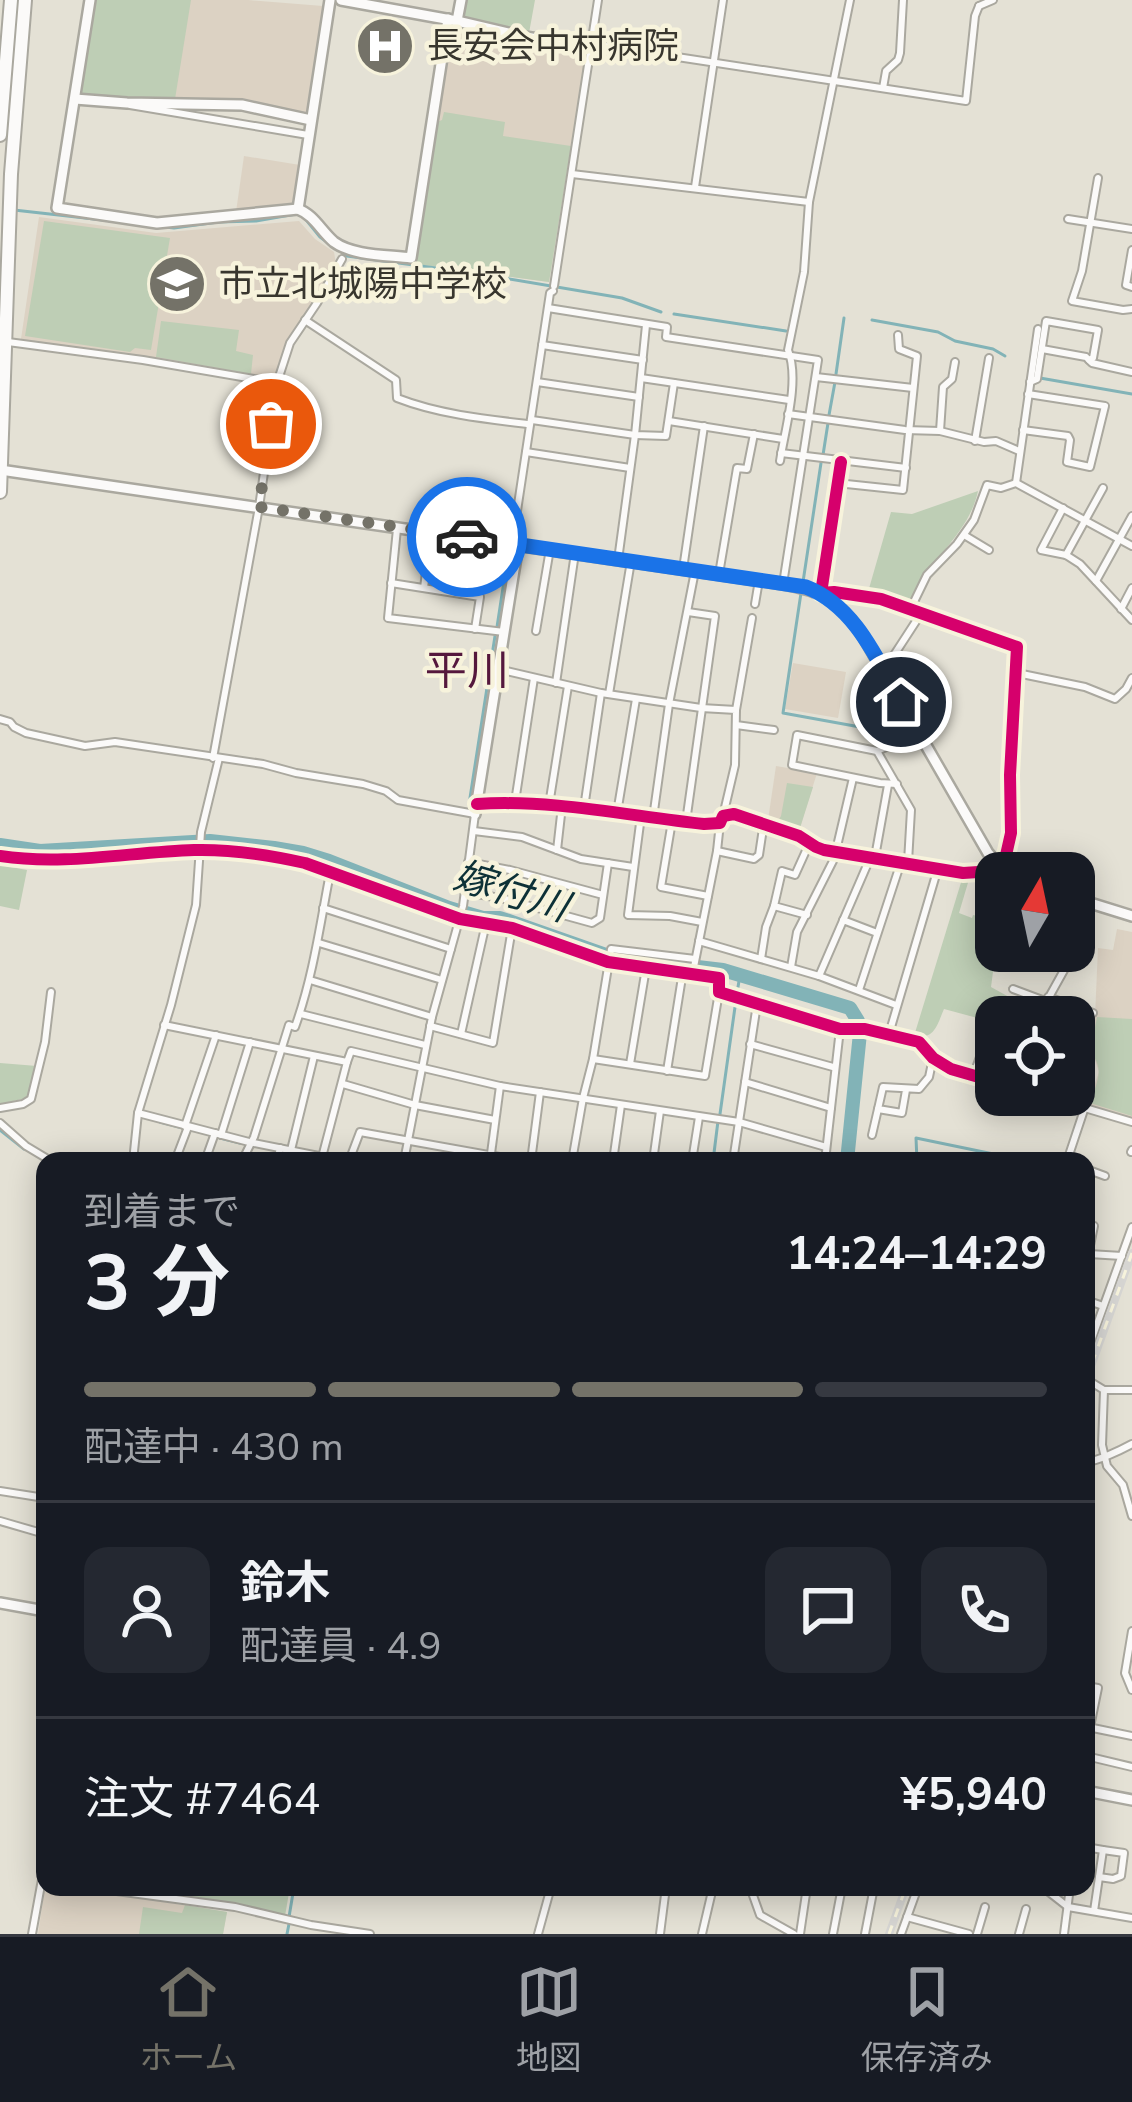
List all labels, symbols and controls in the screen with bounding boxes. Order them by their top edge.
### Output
hospital icon: 長安会中村病院 [354,15,416,77]
place label: 長安会中村病院 [427,22,679,71]
school or university icon: 市立北城陽中学校 [146,253,208,315]
place label: 市立北城陽中学校 [219,260,507,309]
pin [220,373,322,475]
icon: bag [238,391,304,457]
courier [407,477,527,597]
icon: car [434,504,500,570]
district label: 平川 [425,643,509,700]
pin [850,651,952,753]
icon: home [868,669,934,735]
water label: 嫁付川 [447,850,579,936]
north arrow [975,852,1095,972]
map controls [975,852,1095,1116]
button: locate [975,996,1095,1116]
text: 到着まで [84,1186,240,1239]
text: 14:24–14:29 [786,1224,1047,1285]
text: 3 分 [84,1230,230,1337]
text: 配達中 · 430 m [84,1421,344,1474]
button: person [84,1547,210,1673]
button: chat [765,1547,891,1673]
button: phone [921,1547,1047,1673]
text: 鈴木 [240,1553,330,1614]
text: 配達員 · 4.9 [240,1620,442,1673]
text: ¥5,940 [901,1765,1047,1826]
text: 注文 #7464 [84,1769,321,1830]
tab: ホーム [139,1959,237,2081]
tab: 地図 [516,1959,582,2081]
tab: 保存済み [861,1959,993,2081]

